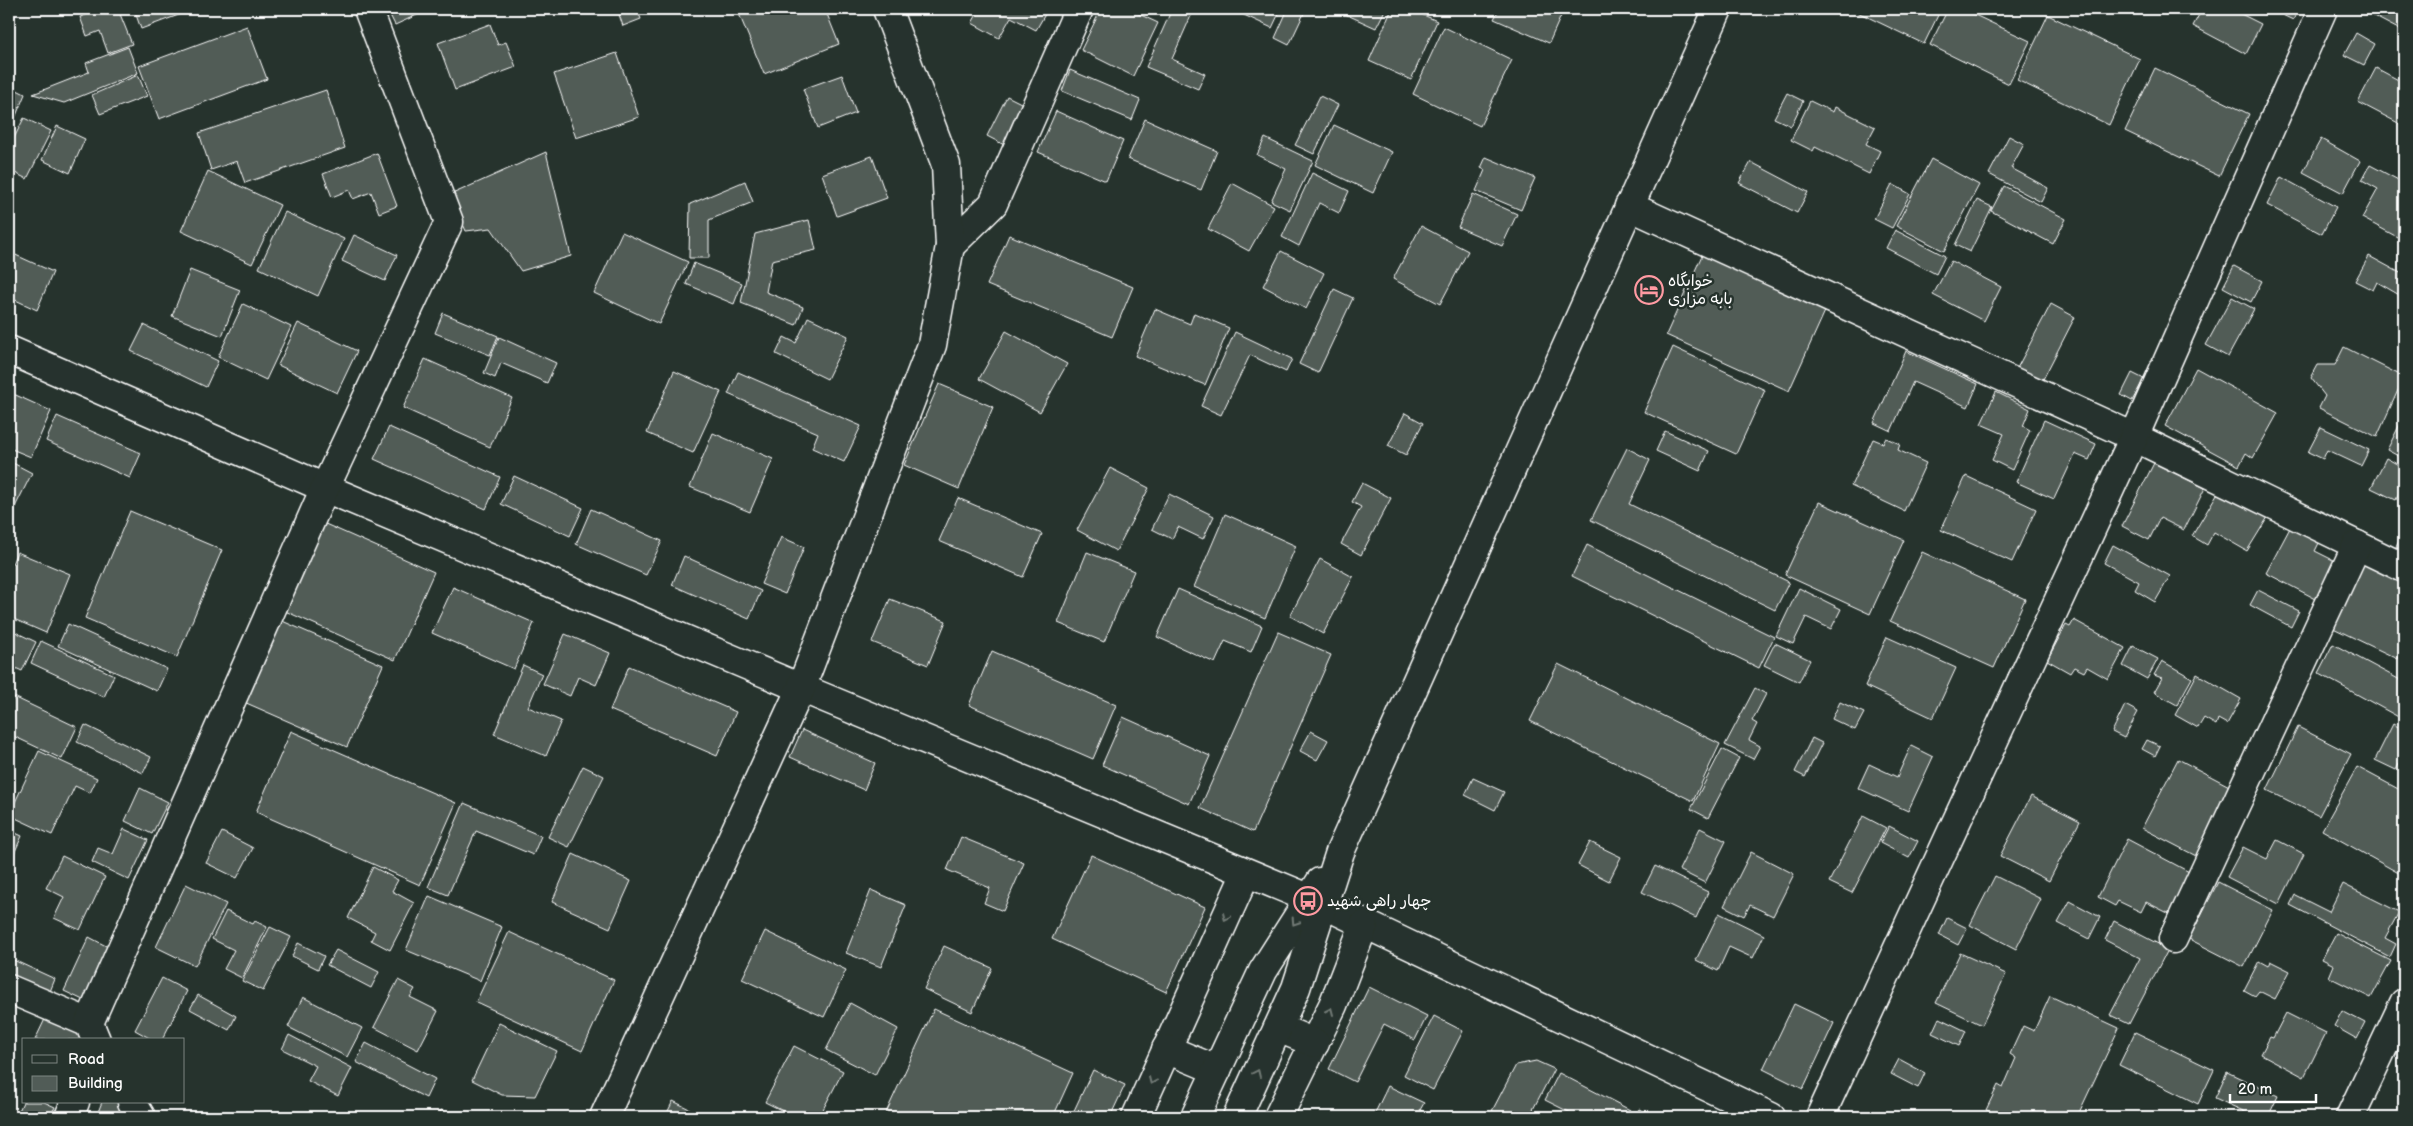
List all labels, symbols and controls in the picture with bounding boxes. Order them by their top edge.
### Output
place label: خوابگاه بابه مزاری [1668,271,1733,309]
hotel icon: خوابگاه بابه مزاری [1634,275,1664,305]
bus stop icon: چهار راهی شهید [1293,886,1323,916]
place label: چهار راهی شهید [1327,892,1432,911]
one-way arrow [1221,912,1232,921]
one-way arrow [1291,917,1301,926]
one-way arrow [1324,1007,1335,1016]
legend [22,1038,185,1104]
text: Road [68,1050,104,1069]
one-way arrow [1251,1069,1262,1078]
scale bar [2230,1071,2317,1103]
text: Building [68,1074,123,1093]
one-way arrow [1147,1076,1158,1085]
text: 20 m [2238,1080,2272,1099]

